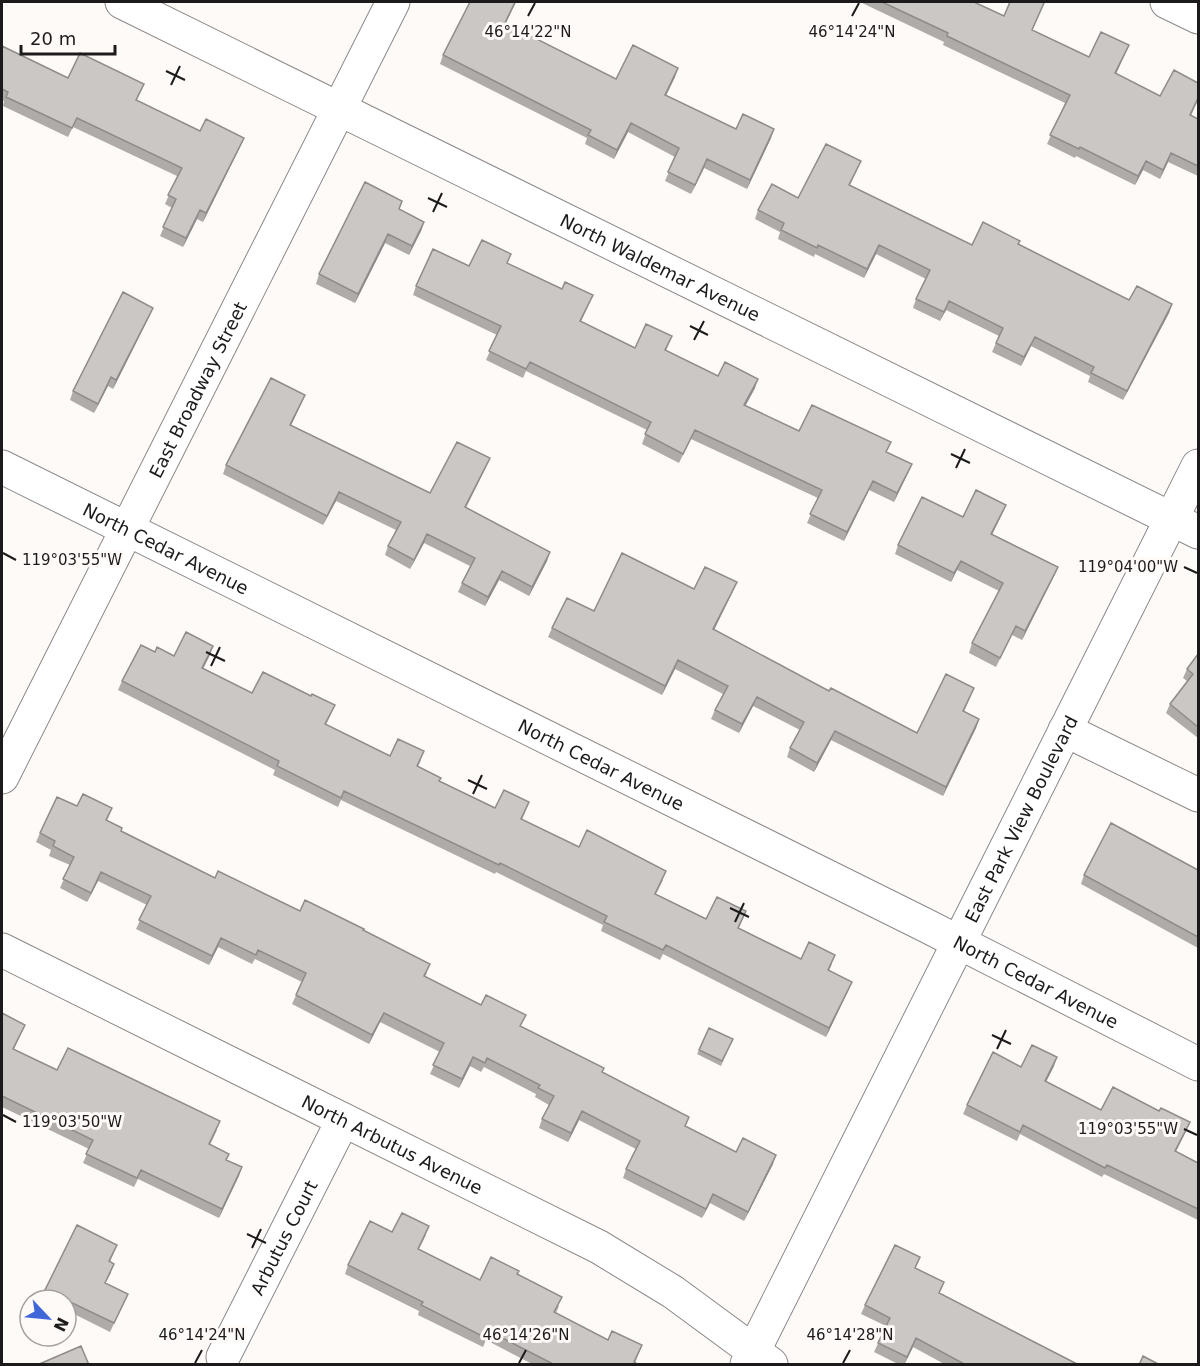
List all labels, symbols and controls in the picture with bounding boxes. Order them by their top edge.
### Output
scale bar [21,18,116,56]
text: 46°14'22"N [484,23,572,41]
text: 46°14'24"N [808,23,896,41]
text: 20 m [30,28,76,49]
street label: North Waldemar Avenue [557,209,764,325]
street label: East Broadway Street [144,298,251,481]
street label: North Cedar Avenue [80,498,252,598]
text: 119°03'55"W [22,551,122,569]
text: 119°04'00"W [1078,558,1178,576]
street label: East Park View Boulevard [960,712,1082,926]
street label: North Cedar Avenue [515,714,688,814]
street label: North Cedar Avenue [950,931,1122,1032]
street label: North Arbutus Avenue [298,1090,486,1198]
text: 119°03'50"W [22,1113,122,1131]
text: 119°03'55"W [1078,1120,1178,1138]
street label: Arbutus Court [246,1177,321,1298]
north arrow [18,1288,78,1348]
text: N [50,1314,73,1335]
text: 46°14'24"N [158,1326,246,1344]
text: 46°14'26"N [482,1326,570,1344]
text: 46°14'28"N [806,1326,894,1344]

